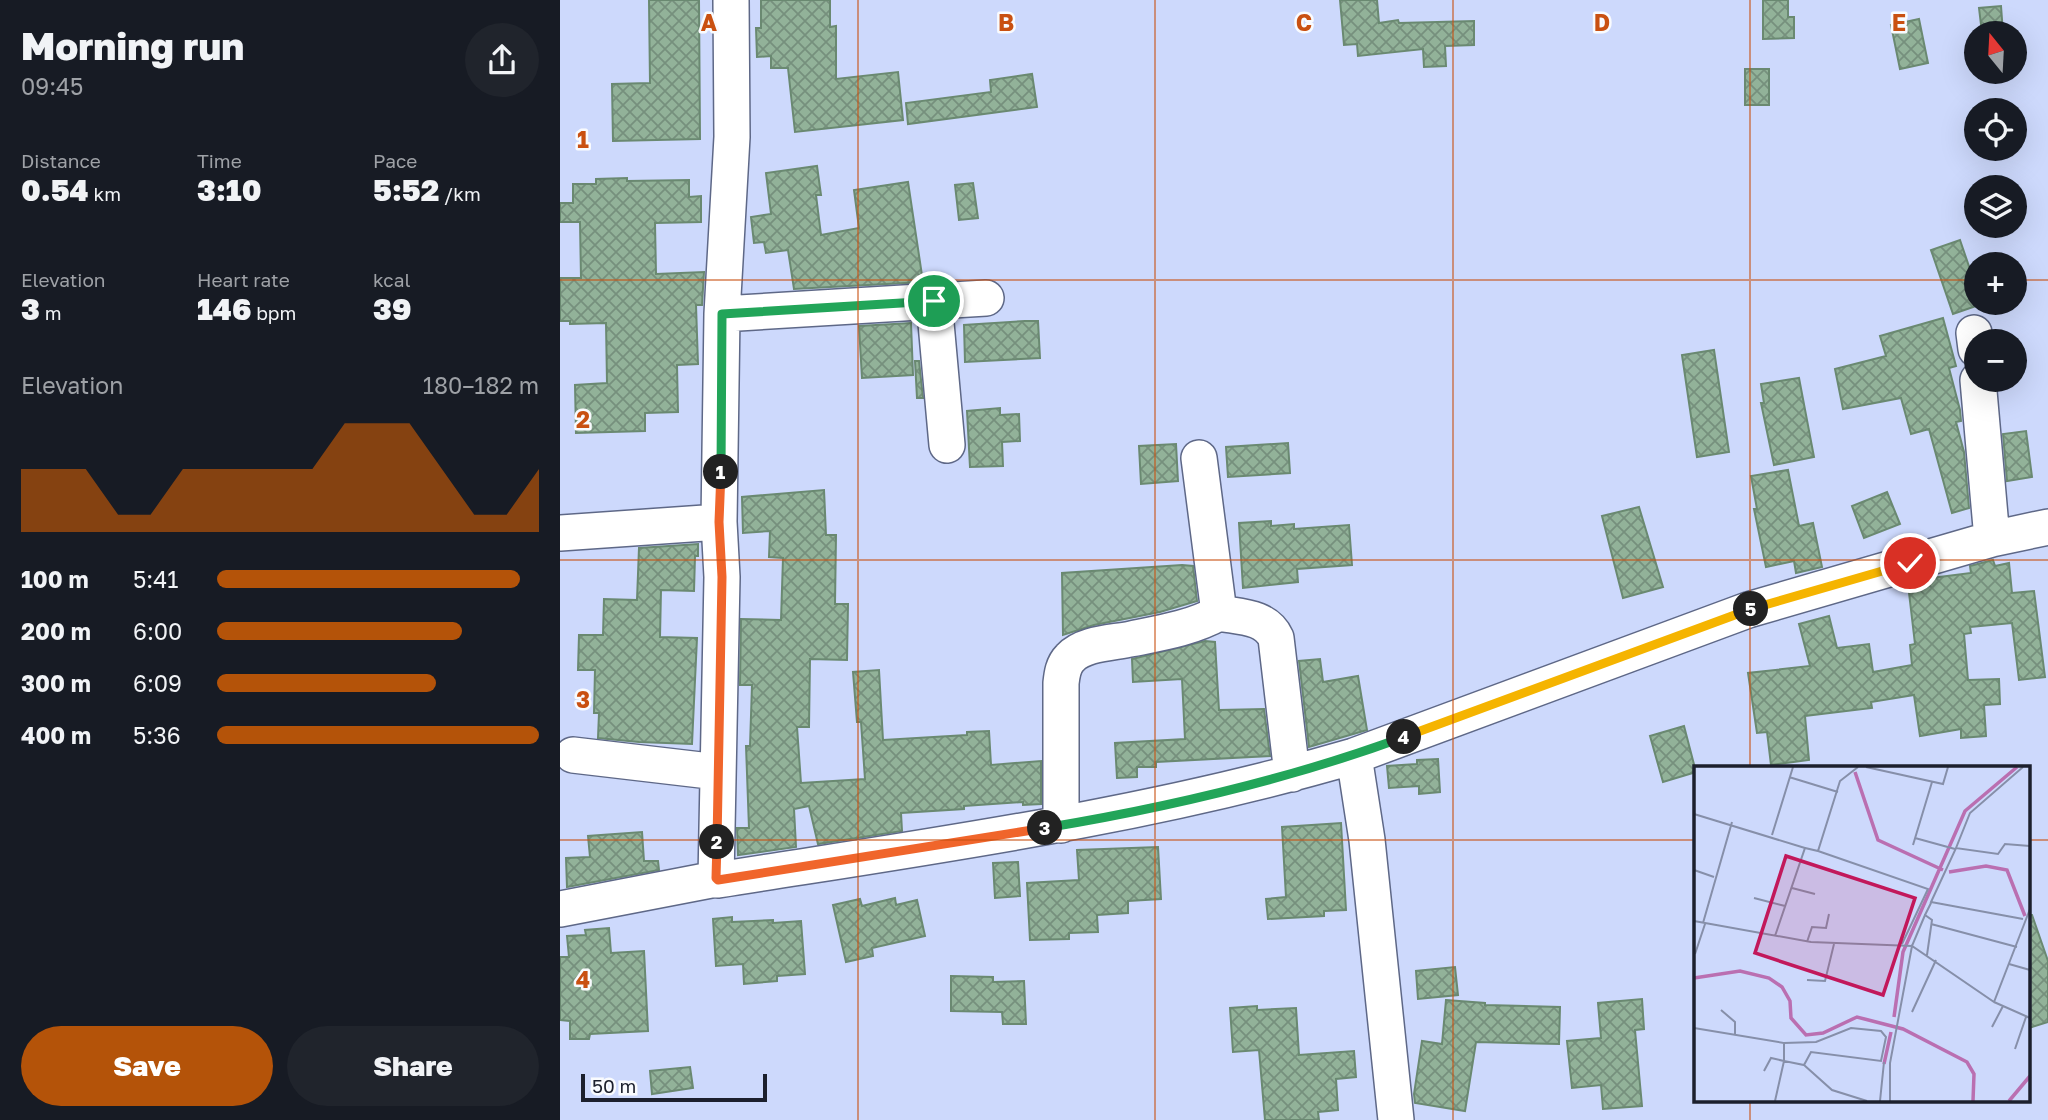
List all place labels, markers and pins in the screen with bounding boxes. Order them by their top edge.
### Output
pin [904,271,964,331]
pin: 1 [704,454,738,490]
pin [1880,533,1940,593]
pin: 5 [1734,592,1768,626]
pin: 4 [1386,720,1422,754]
pin: 3 [1028,810,1063,846]
pin: 2 [700,824,734,860]

